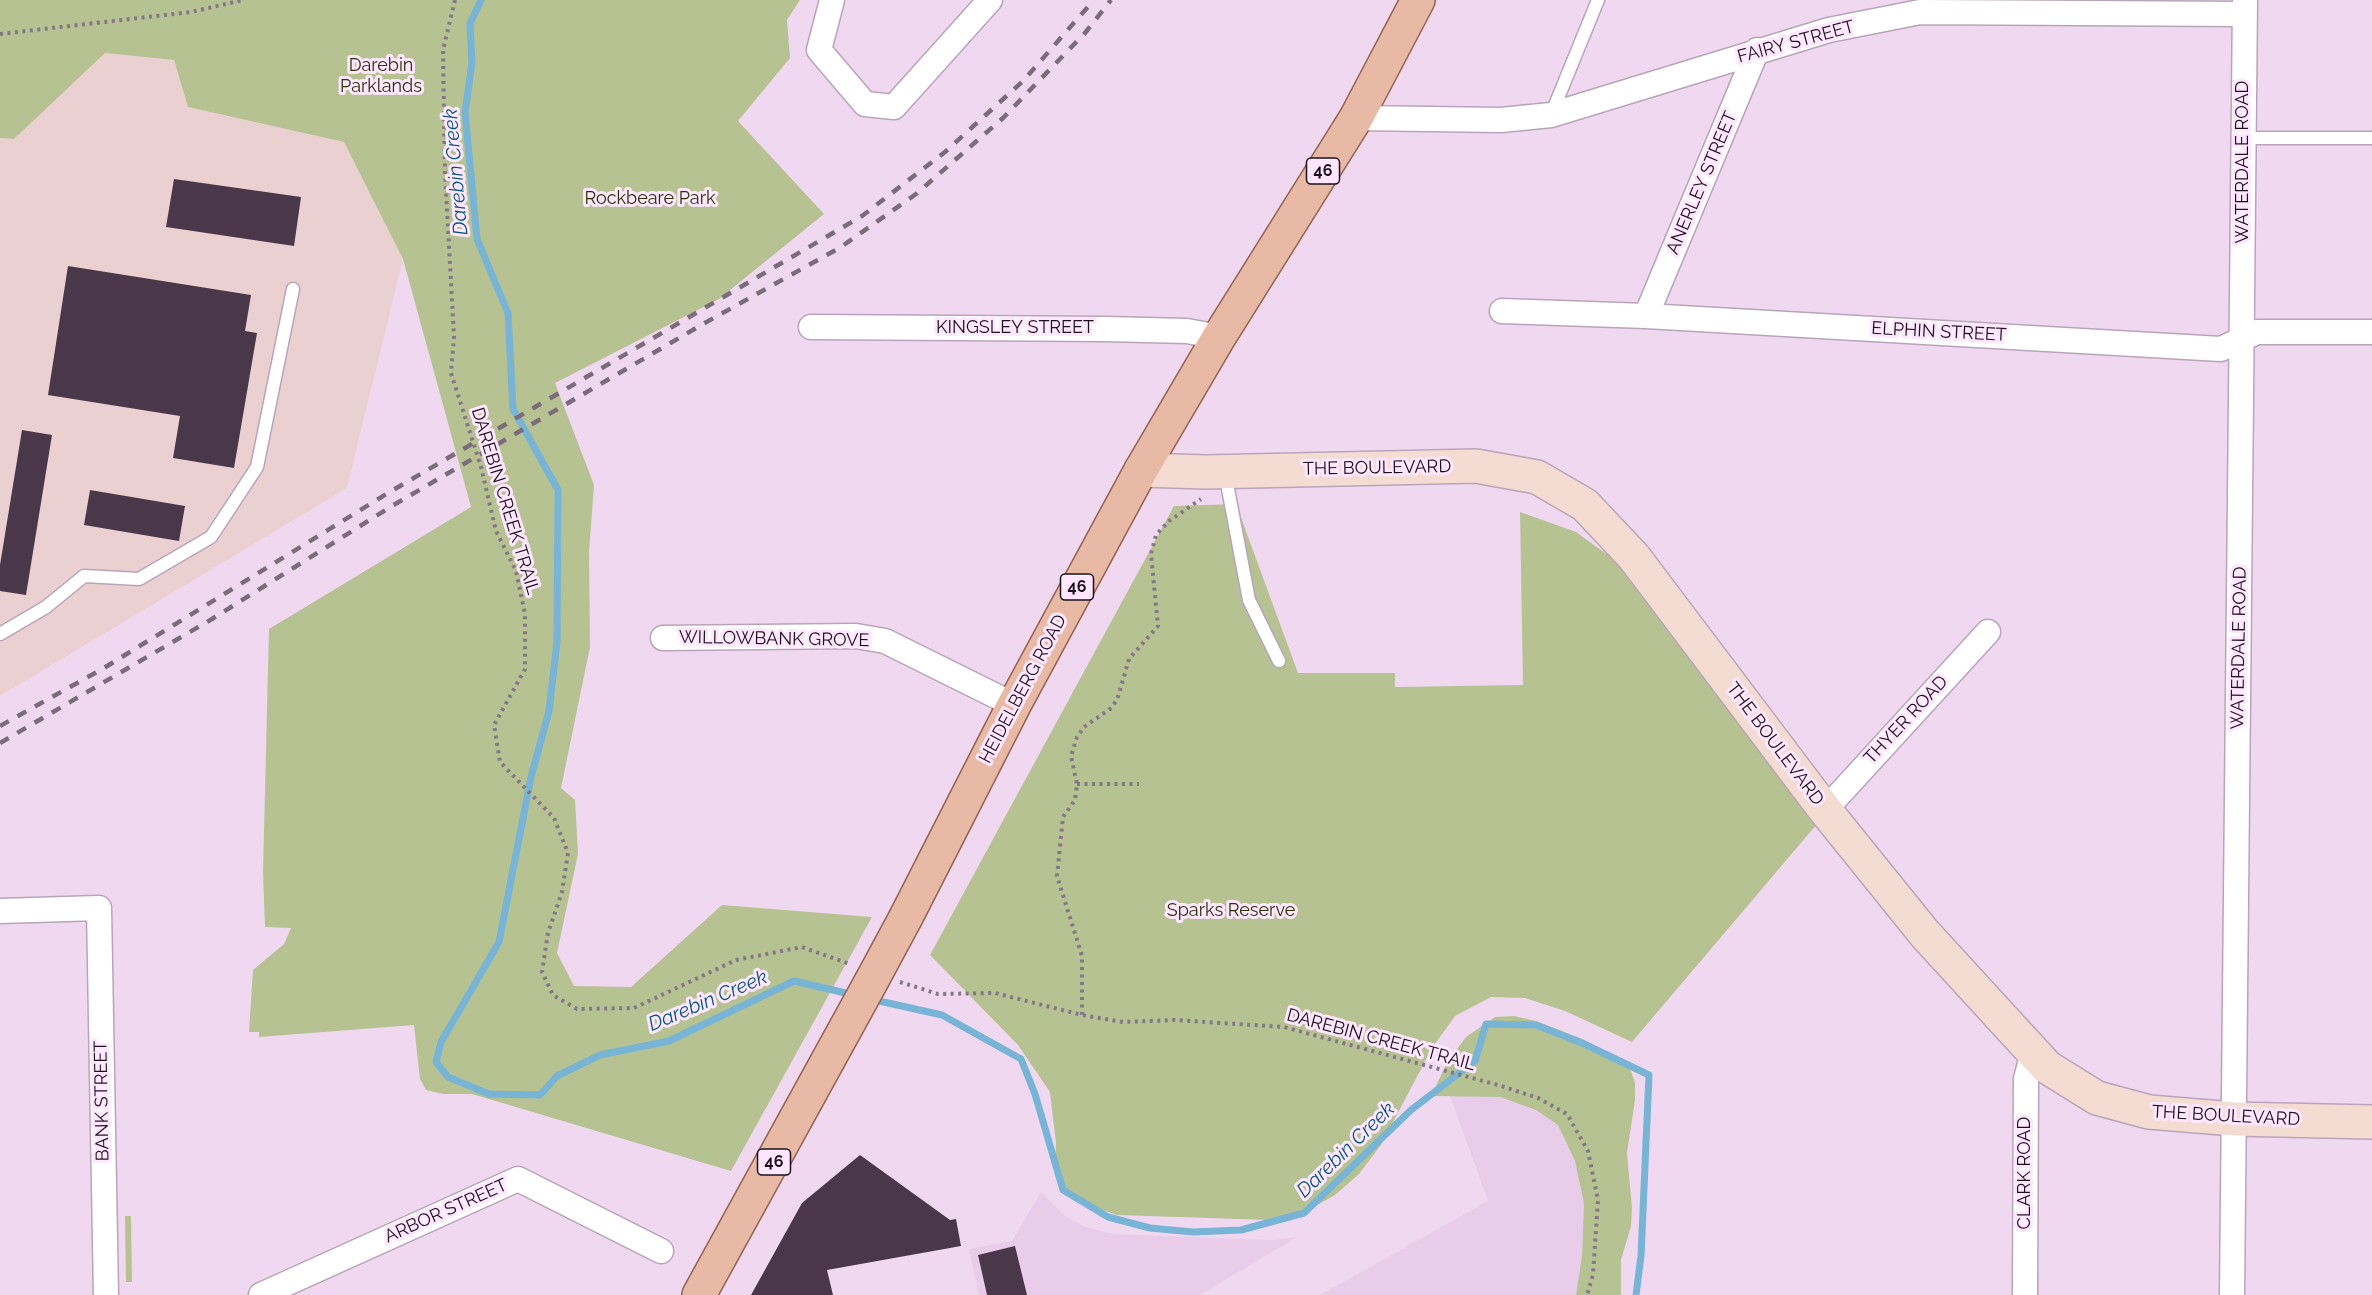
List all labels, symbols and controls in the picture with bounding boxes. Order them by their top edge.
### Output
street label: FAIRY STREET [1735,16,1857,68]
park label: Darebin Parklands [340,55,422,98]
street label: WATERDALE ROAD [2232,81,2254,243]
water label: Darebin Creek [439,108,473,236]
street label: ANERLEY STREET [1662,108,1742,258]
road number: 46 [1306,158,1340,184]
park label: Rockbeare Park [584,188,716,210]
street label: KINGSLEY STREET [936,317,1094,339]
street label: ELPHIN STREET [1871,318,2007,346]
street label: DAREBIN CREEK TRAIL [466,405,544,597]
street label: THE BOULEVARD [1303,456,1451,480]
street label: WATERDALE ROAD [2227,566,2251,730]
road number: 46 [1060,574,1094,600]
street label: HEIDELBERG ROAD [975,611,1071,767]
street label: WILLOWBANK GROVE [679,627,869,651]
street label: THYER ROAD [1860,671,1952,769]
street label: THE BOULEVARD [1722,678,1828,810]
park label: Sparks Reserve [1167,900,1295,922]
water label: Darebin Creek [645,965,771,1037]
street label: DAREBIN CREEK TRAIL [1284,1004,1478,1076]
street label: BANK STREET [90,1041,114,1161]
water label: Darebin Creek [1292,1097,1400,1203]
street label: THE BOULEVARD [2151,1101,2301,1131]
street label: CLARK ROAD [2014,1117,2036,1229]
road number: 46 [758,1149,790,1175]
street label: ARBOR STREET [381,1174,511,1248]

